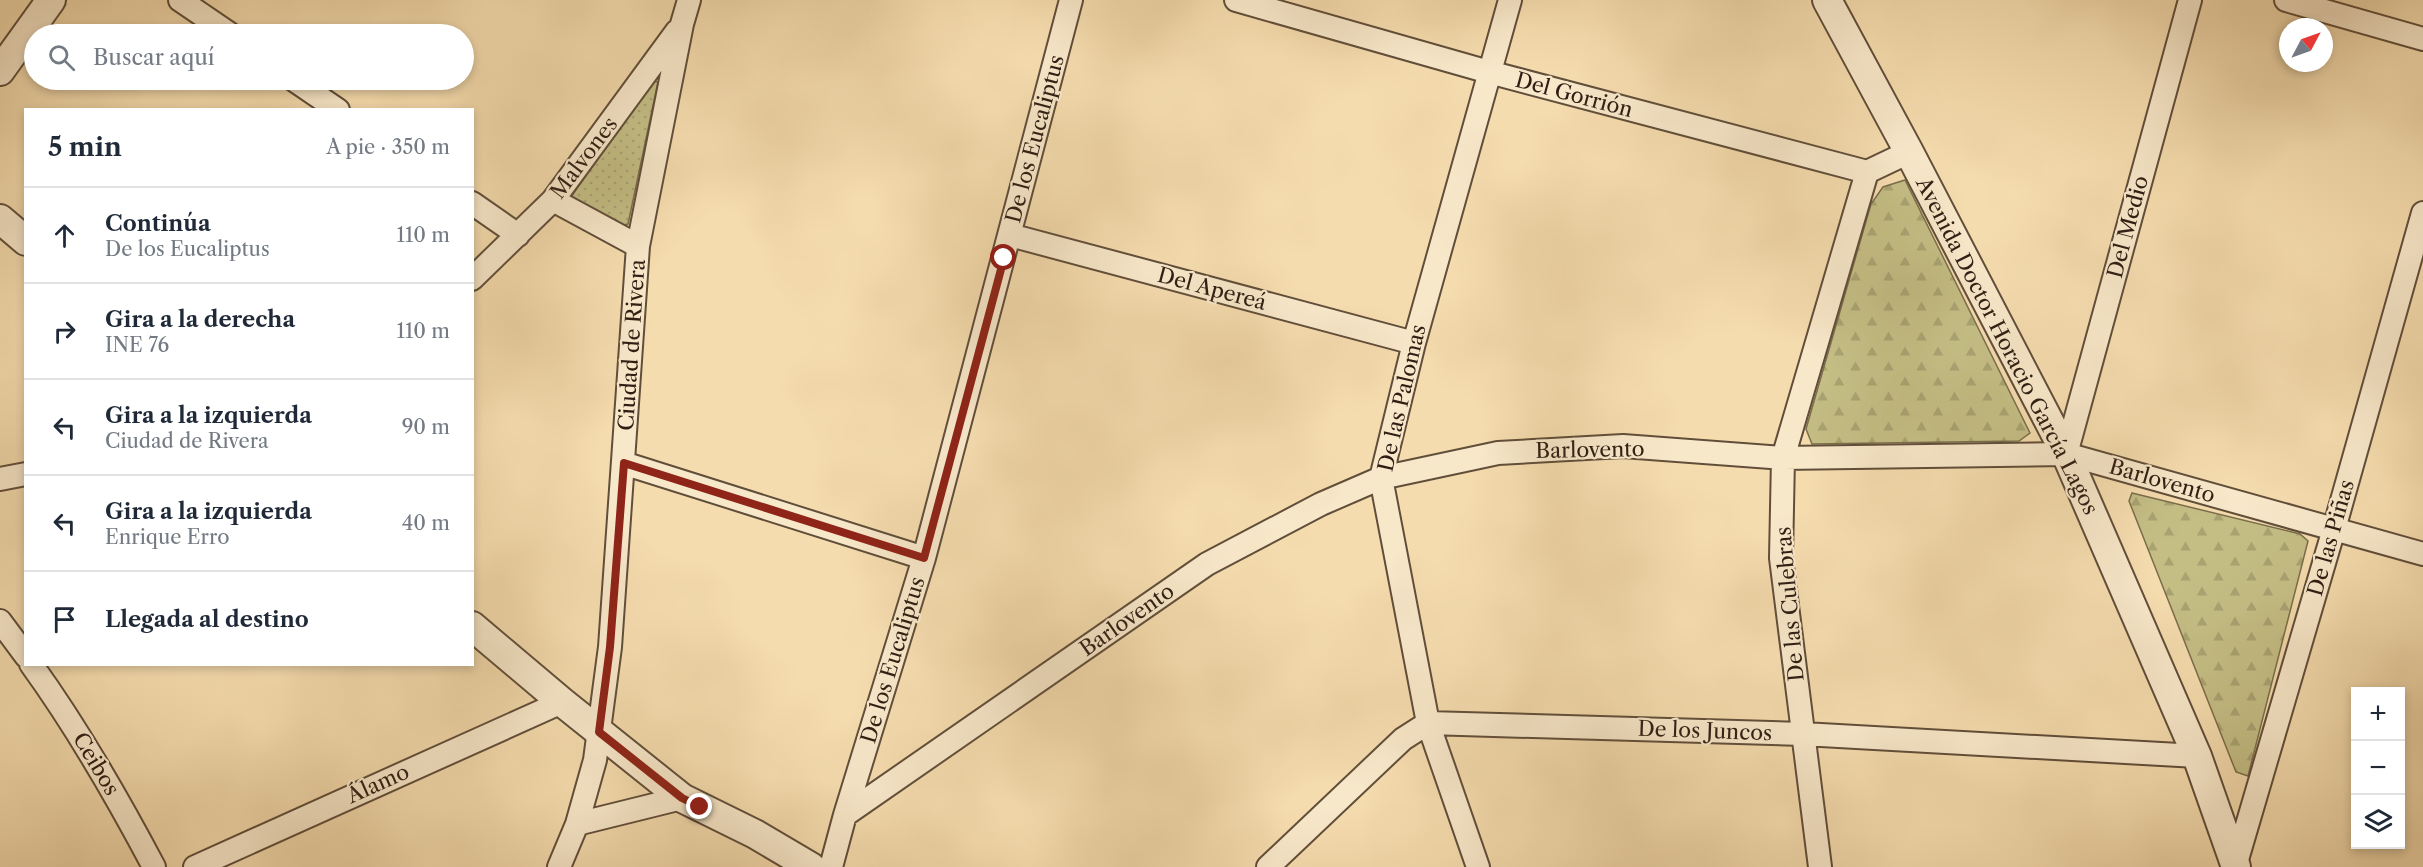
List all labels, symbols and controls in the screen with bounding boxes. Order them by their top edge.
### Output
north arrow [2279,18,2333,72]
search box [24,24,474,90]
icon: search [45,41,78,74]
text: Buscar aquí [93,44,215,71]
street label: De los Eucaliptus [1000,52,1069,226]
street label: Del Gorrión [1513,67,1636,122]
street label: Malvones [545,112,622,204]
text: 5 min [48,131,122,163]
text: A pie · 350 m [326,135,450,159]
street label: Avenida Doctor Horacio García Lagos [1911,172,2104,519]
street label: Del Medio [2102,173,2153,281]
text: Continúa [105,210,211,237]
icon: ahead [48,219,81,252]
text: 110 m [397,223,450,247]
text: De los Eucaliptus [105,237,270,261]
route start [990,244,1016,270]
street label: Ciudad de Rivera [613,257,650,432]
street label: Del Apereá [1155,262,1270,315]
text: Gira a la derecha [105,306,295,333]
icon: right [48,315,81,348]
text: 110 m [397,319,450,343]
street label: De las Palomas [1372,322,1431,474]
text: INE 76 [105,333,169,357]
text: Gira a la izquierda [105,402,312,429]
icon: left [48,411,81,444]
text: 90 m [402,415,450,439]
text: Ciudad de Rivera [105,429,269,453]
street label: Barlovento [1535,436,1645,463]
street label: Barlovento [2106,453,2218,508]
street label: De las Piñas [2302,477,2359,599]
text: Gira a la izquierda [105,498,312,525]
icon: left [48,507,81,540]
text: 40 m [402,511,450,535]
text: Enrique Erro [105,525,229,549]
street label: De las Culebras [1770,526,1809,682]
street label: De los Eucaliptus [855,574,930,746]
street label: Barlovento [1075,578,1179,661]
icon: arrive [48,603,81,636]
text: Llegada al destino [105,606,309,633]
map controls [2351,687,2405,849]
button: + [2351,687,2405,741]
street label: De los Juncos [1637,716,1773,745]
street label: Ceibos [68,728,125,800]
button: − [2351,741,2405,795]
street label: Álamo [342,759,413,809]
route end [686,793,712,819]
button: layers [2351,795,2405,849]

